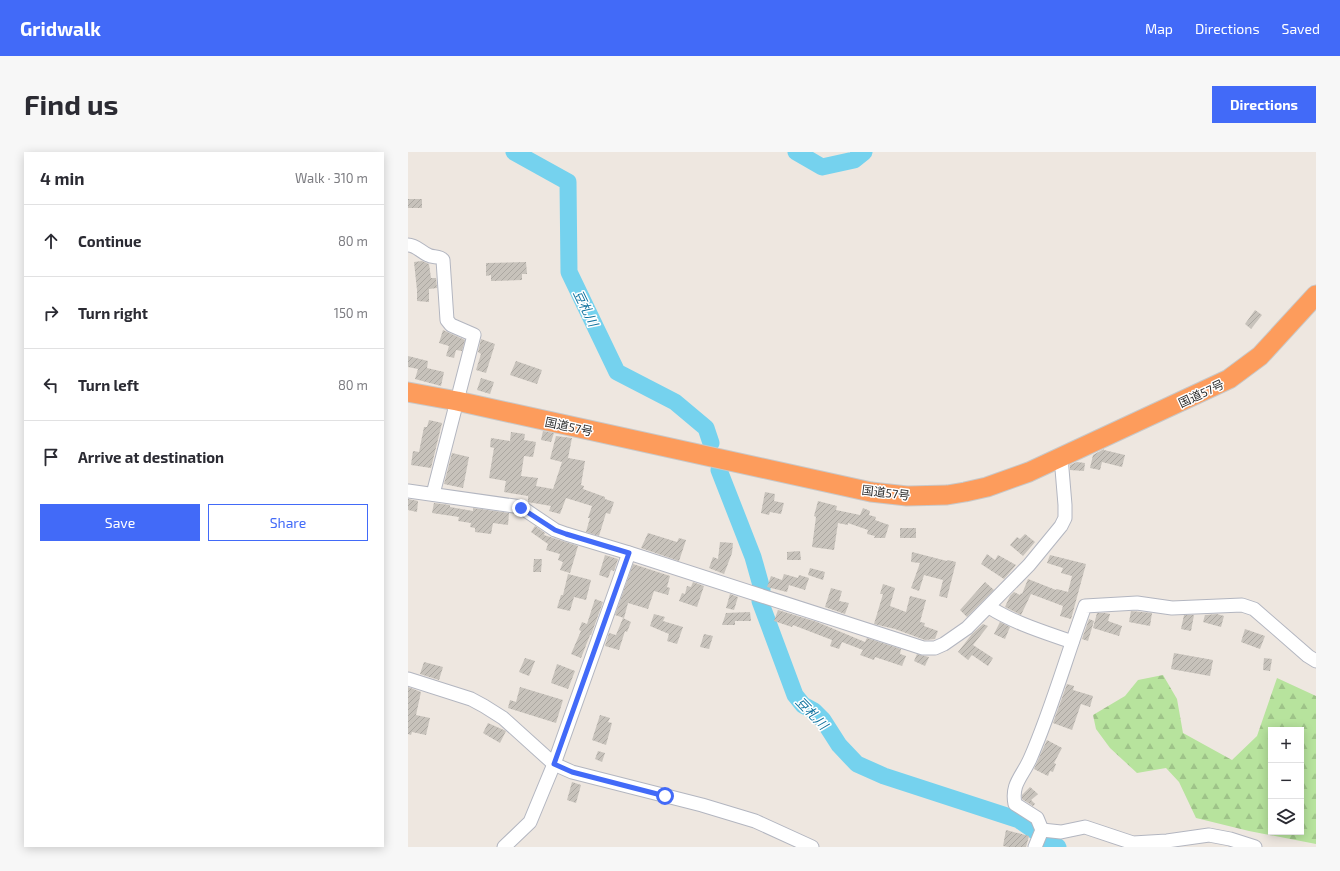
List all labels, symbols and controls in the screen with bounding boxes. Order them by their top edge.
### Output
text: Gridwalk [20,17,101,40]
text: Map [1145,20,1173,37]
text: Directions [1195,20,1260,37]
text: Saved [1282,20,1320,37]
button: Directions [1212,86,1316,123]
text: Find us [24,87,118,121]
text: 4 min [40,168,84,188]
text: Walk · 310 m [295,170,368,186]
icon: ahead [40,230,62,252]
text: Continue [78,232,141,250]
text: 80 m [338,233,368,249]
water label: 豆札川 [570,287,603,331]
icon: right [40,302,62,324]
text: Turn right [78,304,148,322]
text: 150 m [334,305,368,321]
icon: left [40,374,62,396]
text: Turn left [78,376,139,394]
street label: 国道57号 [1176,376,1226,410]
text: 80 m [338,377,368,393]
street label: 国道57号 [544,414,594,438]
icon: arrive [40,446,62,468]
text: Arrive at destination [78,448,224,466]
street label: 国道57号 [861,482,911,502]
route end [512,499,530,517]
button: Save [40,504,200,541]
button: Share [208,504,368,541]
water label: 豆札川 [793,693,833,734]
map controls [1268,727,1304,835]
button: + [1268,727,1304,763]
button: − [1268,763,1304,799]
route start [656,787,674,805]
button: layers [1268,799,1304,835]

